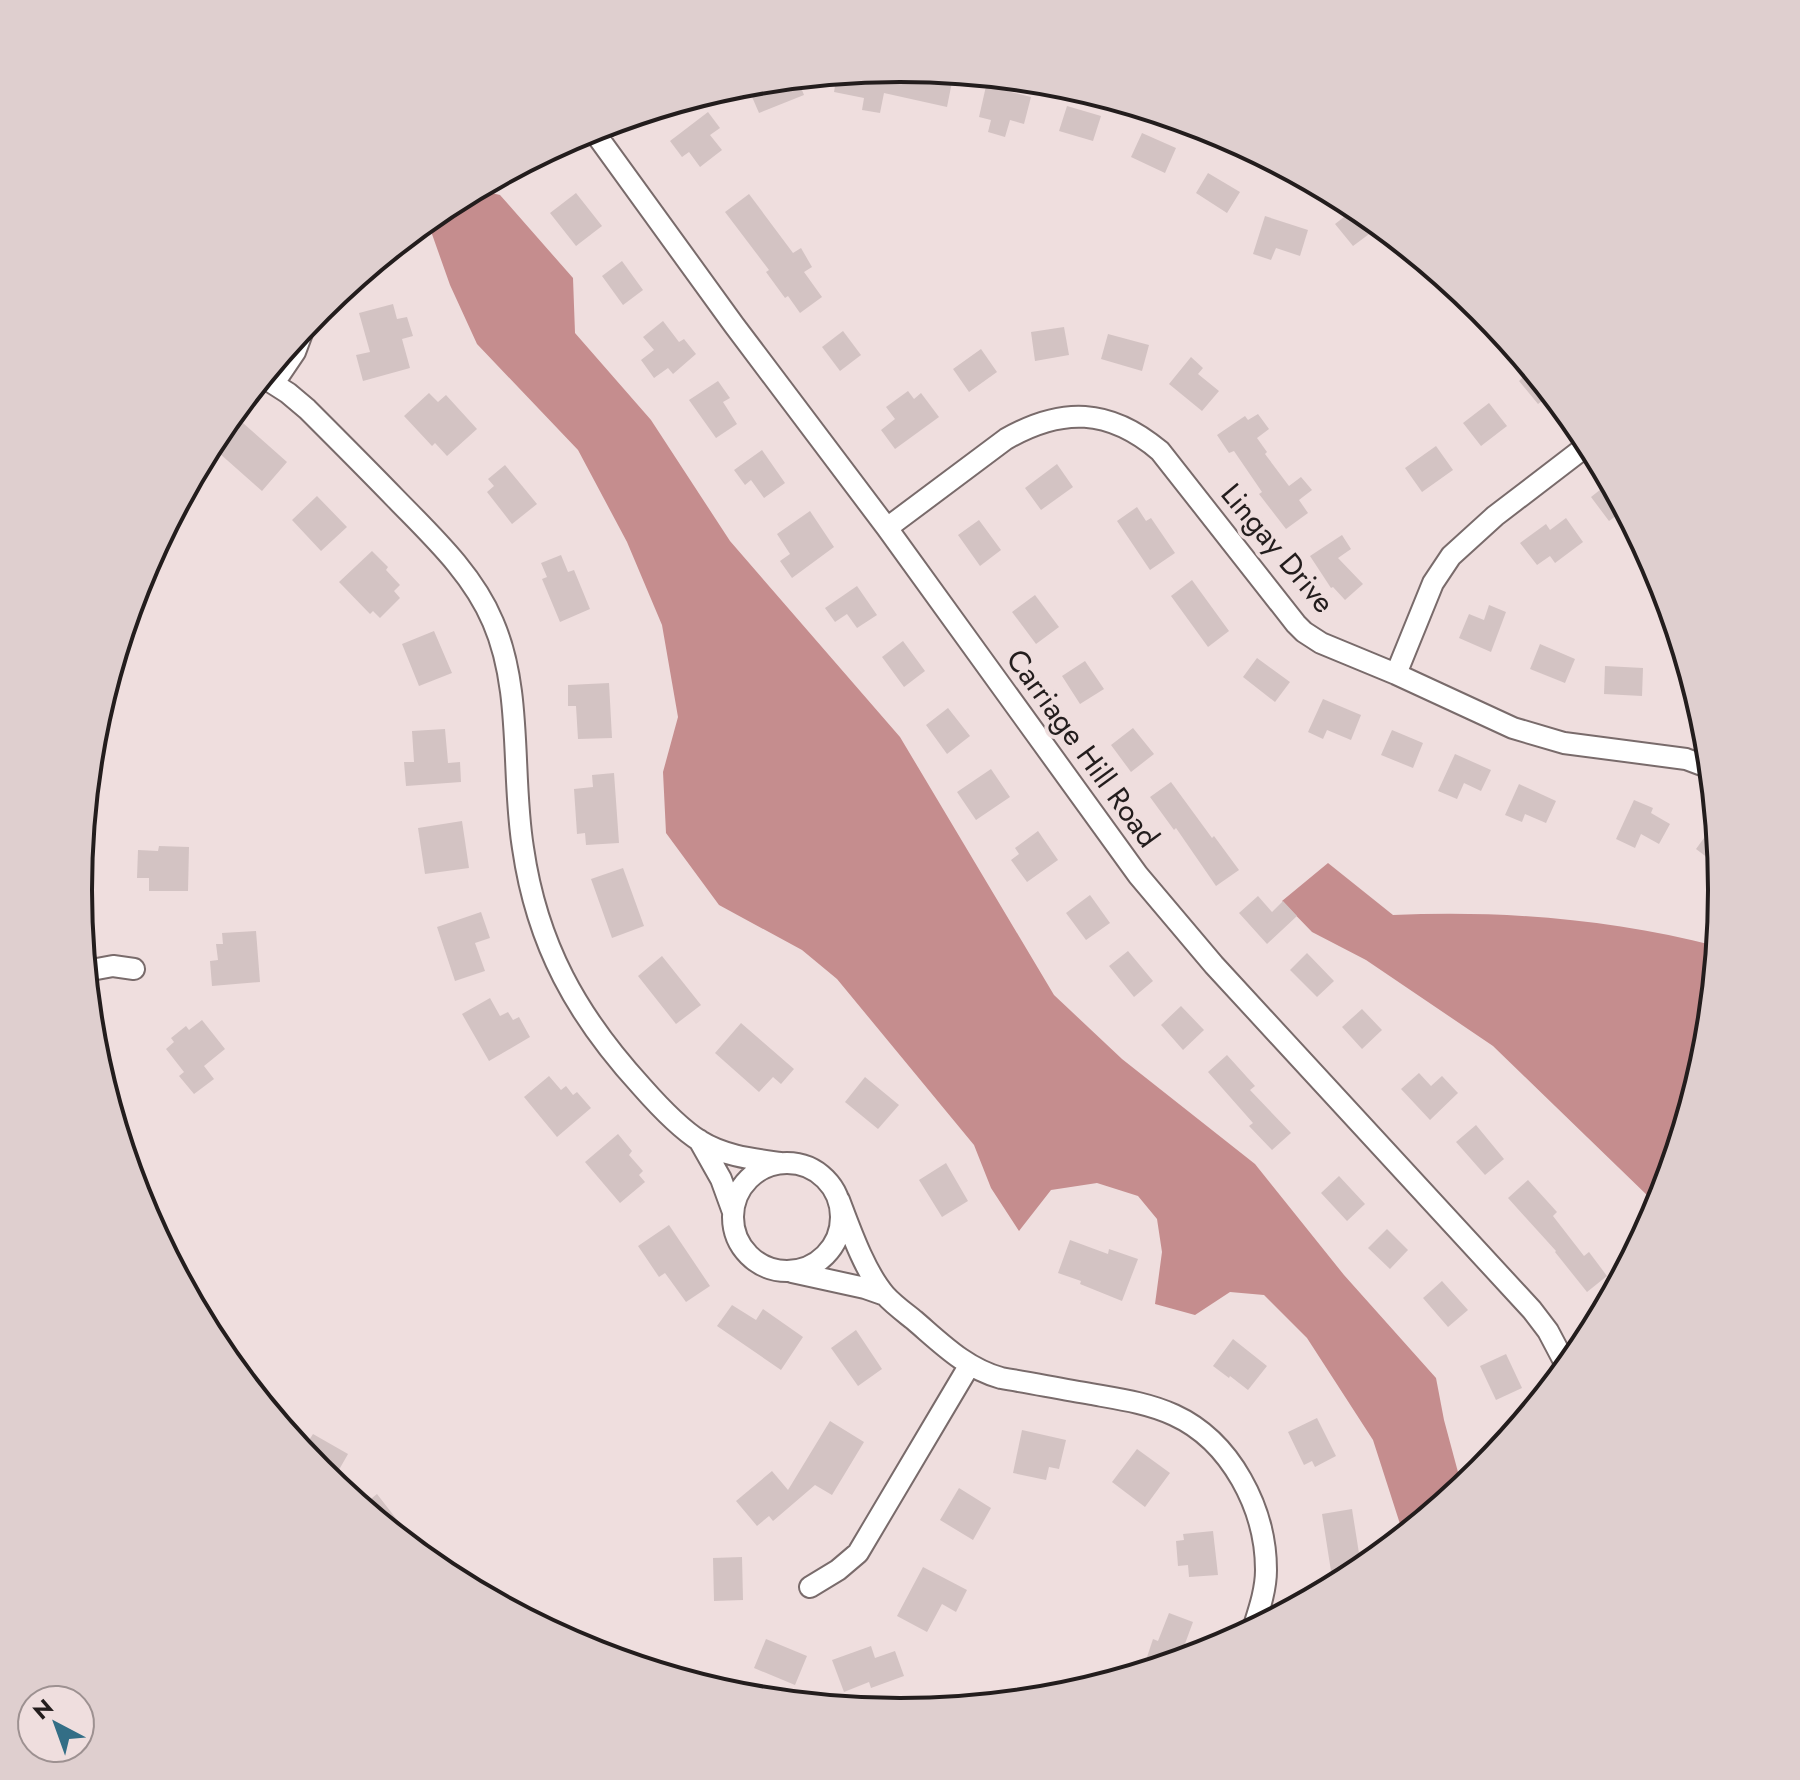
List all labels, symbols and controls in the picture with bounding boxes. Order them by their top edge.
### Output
street label: Lingay Drive [1211,474,1345,622]
street label: Carriage Hill Road [996,640,1170,856]
north arrow [16,1684,96,1764]
text: N [26,1691,60,1727]

